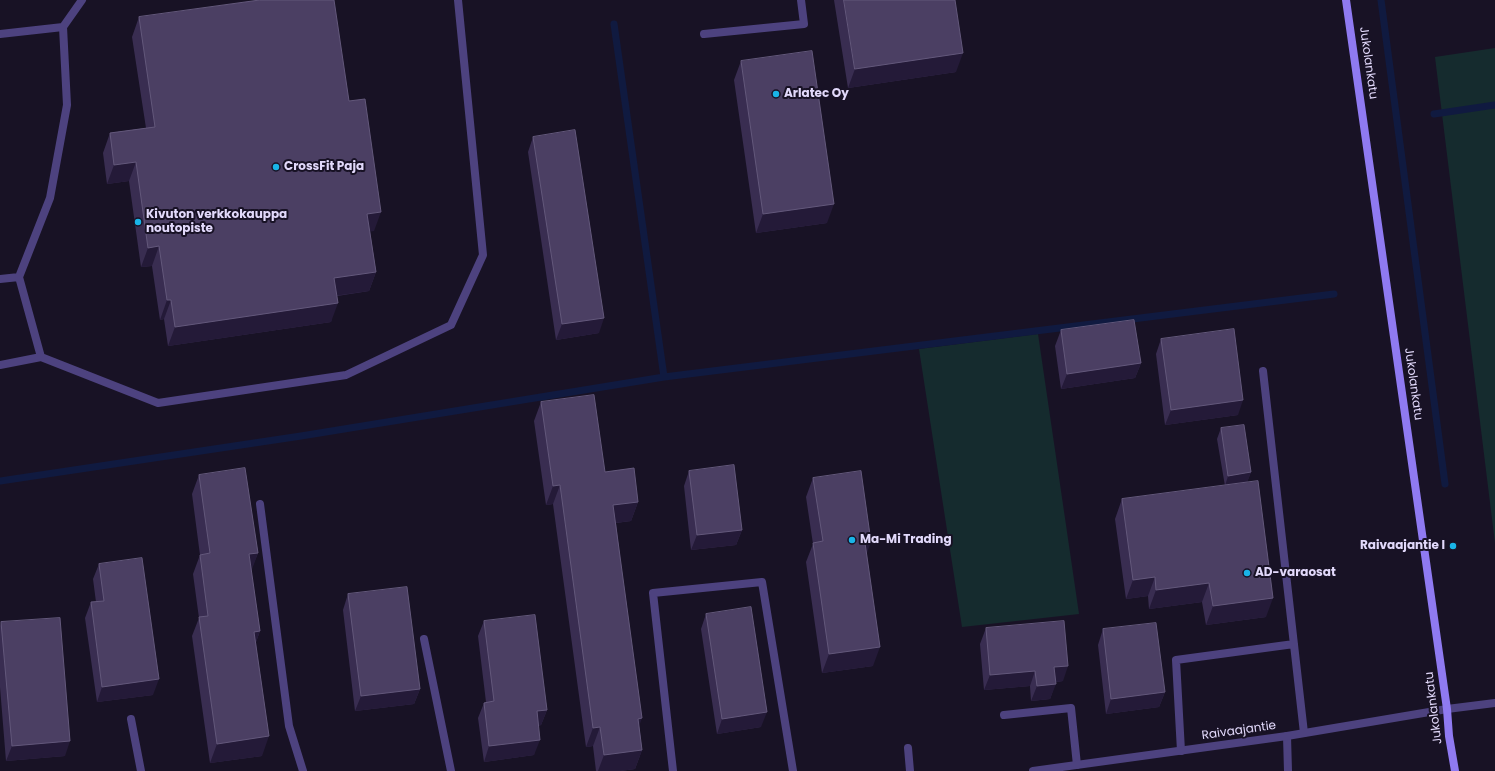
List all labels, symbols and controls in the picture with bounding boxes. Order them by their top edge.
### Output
street label: Jukolankatu [1356,26,1380,100]
place label: Arlatec Oy [784,87,849,101]
marker: Arlatec Oy [771,89,781,99]
place label: CrossFit Paja [284,160,364,174]
marker: CrossFit Paja [271,162,281,172]
place label: Kivuton verkkokauppa noutopiste [146,208,287,236]
marker: Kivuton verkkokauppa noutopiste [133,217,143,227]
street label: Jukolankatu [1401,347,1425,421]
place label: Ma-Mi Trading [860,533,952,547]
marker: Ma-Mi Trading [847,535,857,545]
place label: Raivaajantie I [1360,539,1445,553]
marker: Raivaajantie I [1448,541,1458,551]
place label: AD-varaosat [1255,566,1336,580]
marker: AD-varaosat [1242,568,1252,578]
street label: Jukolankatu [1422,671,1446,745]
street label: Raivaajantie [1201,719,1277,743]

